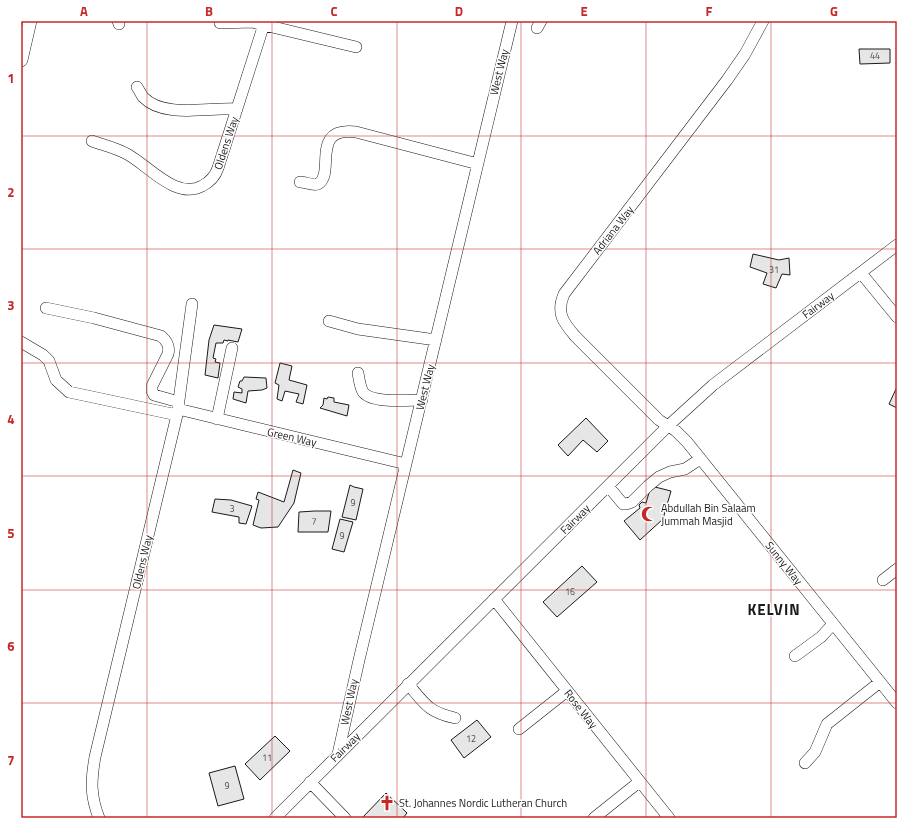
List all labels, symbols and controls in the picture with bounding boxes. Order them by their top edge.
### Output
text: A [80,1,88,21]
text: B [205,1,213,21]
text: C [330,1,338,21]
text: D [455,1,463,21]
text: E [580,1,588,21]
text: F [706,1,713,21]
text: G [830,1,838,21]
street label: West Way [486,47,513,97]
house number: 44 [870,49,880,62]
text: 1 [7,68,15,88]
street label: Oldens Way [210,114,242,172]
text: 2 [7,182,15,202]
street label: Adriana Way [589,202,638,258]
house number: 31 [769,263,779,276]
street label: Fairway [799,287,838,322]
text: 3 [7,295,15,315]
street label: West Way [412,362,439,412]
text: 4 [7,409,15,429]
street label: Green Way [266,424,319,451]
house number: 9 [350,496,356,509]
street label: Fairway [557,500,594,537]
place label: Abdullah Bin Salaam Jummah Masjid [661,500,756,529]
house number: 3 [229,502,235,515]
mosque icon: Abdullah Bin Salaam Jummah Masjid [640,505,658,523]
house number: 7 [311,515,317,528]
text: 5 [7,523,15,543]
house number: 9 [339,529,345,542]
street label: Oldens Way [128,533,156,591]
street label: Sunny Way [762,538,807,589]
house number: 16 [565,585,575,598]
district label: KELVIN [747,598,801,621]
text: 6 [7,636,15,656]
street label: West Way [336,677,362,727]
street label: Rose Way [561,686,602,733]
street label: Fairway [327,728,364,765]
house number: 12 [466,732,476,745]
text: 7 [7,750,15,770]
house number: 11 [262,751,272,764]
house number: 9 [224,779,230,792]
church icon: St. Johannes Nordic Lutheran Church [378,794,396,812]
place label: St. Johannes Nordic Lutheran Church [399,795,567,811]

